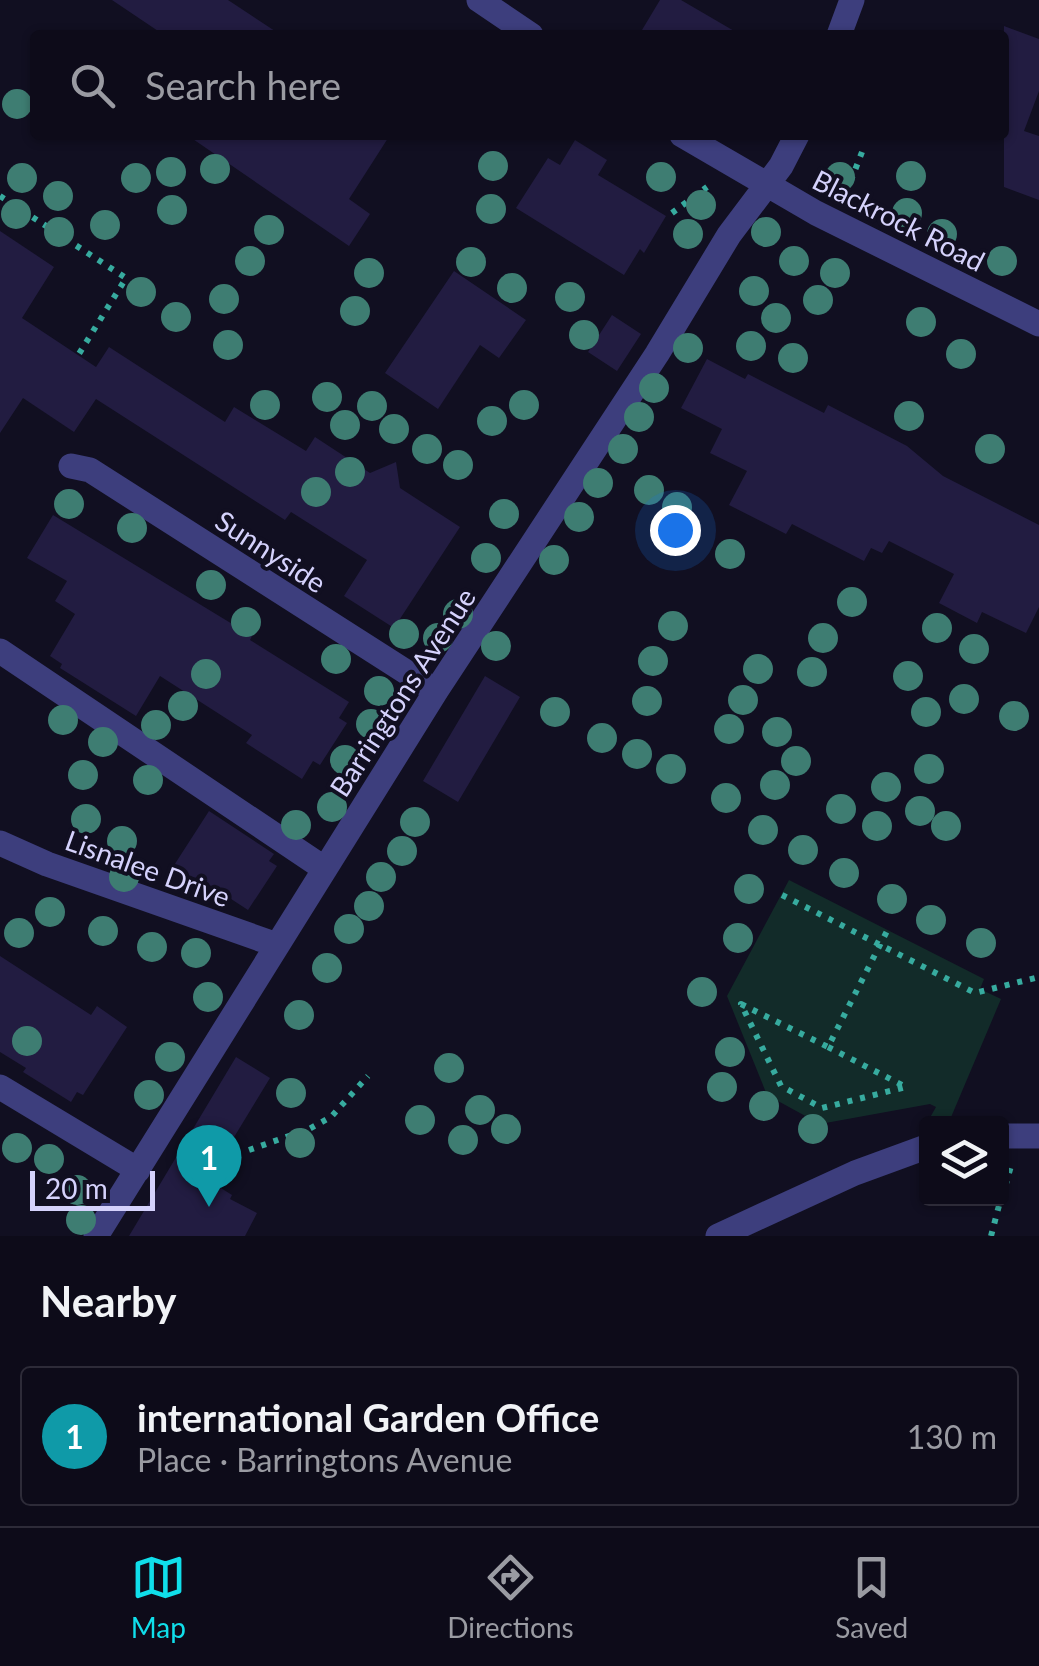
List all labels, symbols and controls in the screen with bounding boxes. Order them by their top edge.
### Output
search box [30,30,1009,140]
icon: search [65,58,120,113]
text: Search here [145,62,341,108]
street label: Blackrock Road [807,162,991,278]
street label: Sunnyside [209,503,333,599]
your location [650,505,701,556]
street label: Barringtons Avenue [322,581,482,803]
street label: Lisnalee Drive [61,822,235,914]
map controls [919,1116,1009,1206]
button: layers [919,1116,1009,1206]
pin: 1 [176,1124,242,1207]
scale bar [30,1166,155,1210]
text: 20 m [45,1171,108,1205]
text: Nearby [40,1276,177,1326]
text: international Garden Office [137,1394,599,1440]
text: 1 [65,1417,84,1456]
text: 130 m [907,1417,997,1456]
text: Place · Barringtons Avenue [137,1440,512,1479]
tab: Map [131,1550,186,1644]
tab: Directions [447,1550,574,1644]
tab: Saved [835,1550,908,1644]

